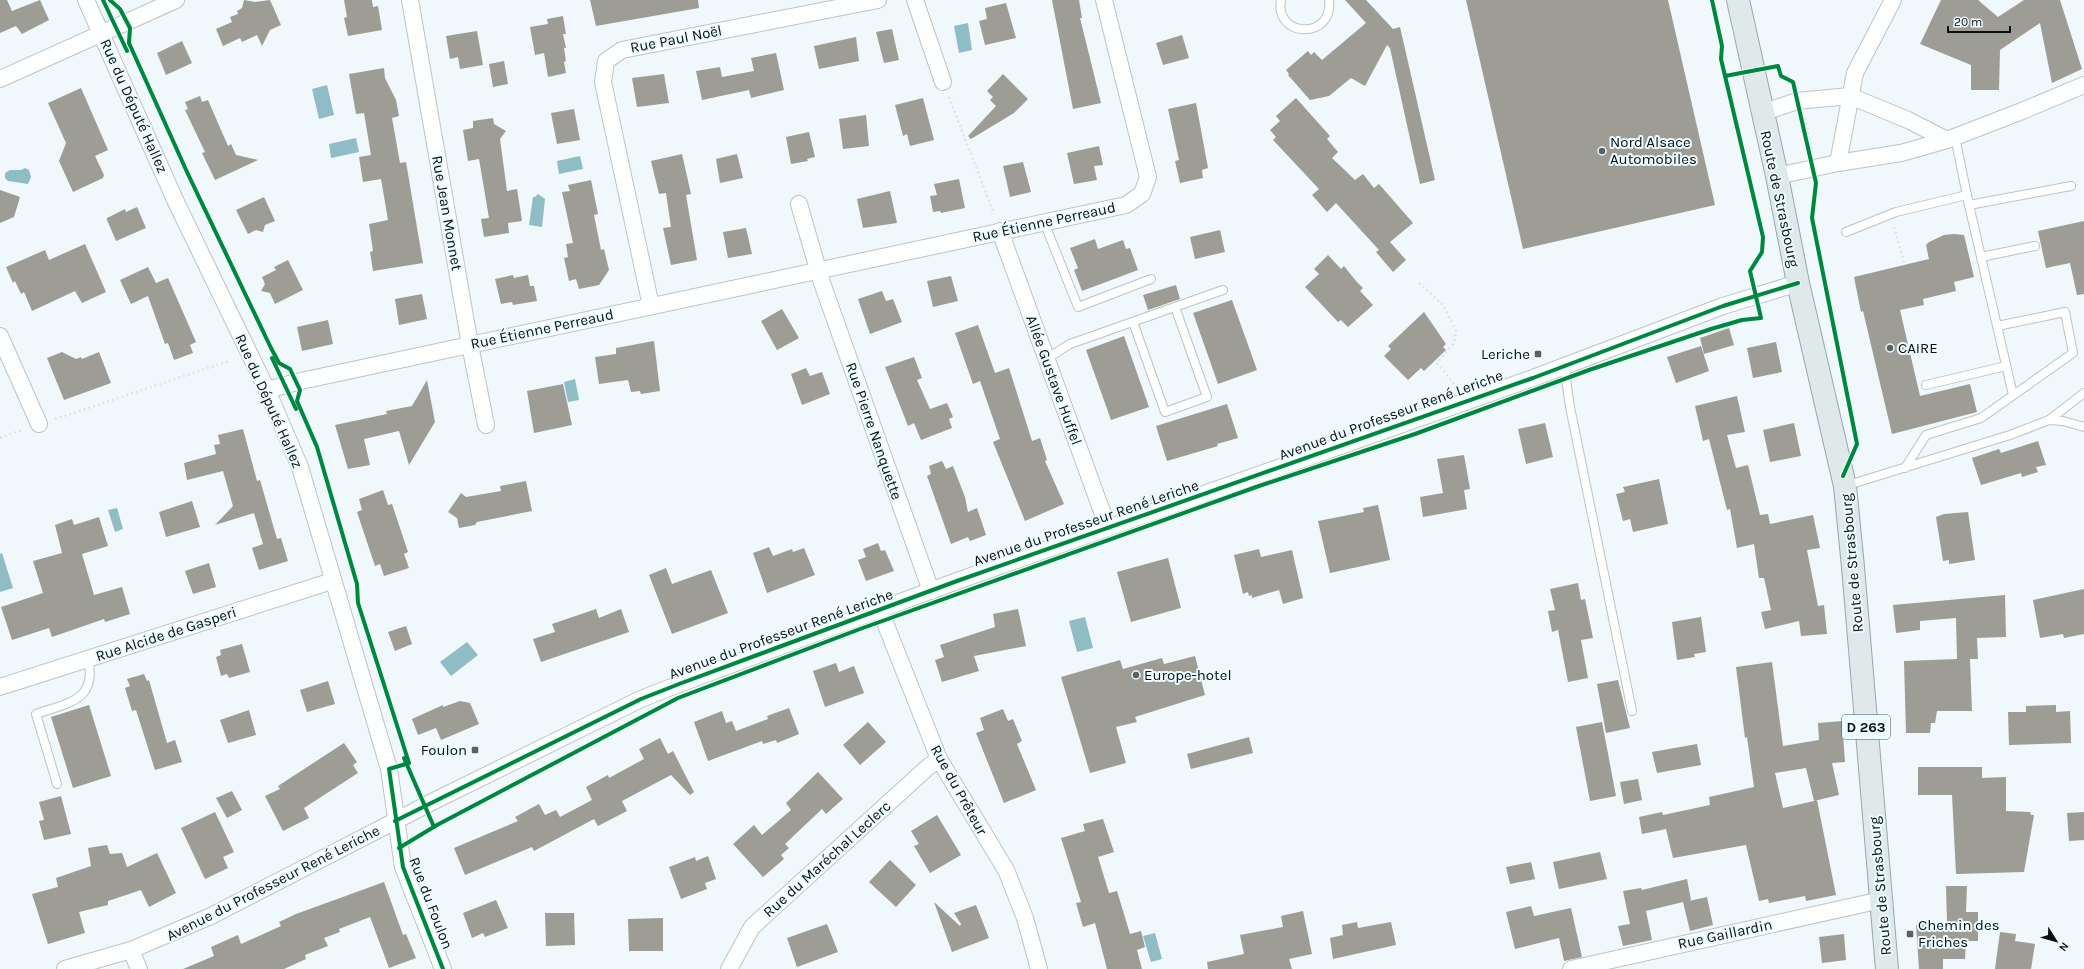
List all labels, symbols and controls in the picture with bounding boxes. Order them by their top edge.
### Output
scale bar [1948,8,2010,34]
text: 20 m [1954,15,1982,29]
street label: Rue Paul Noël [628,21,724,57]
street label: Rue du Député Hallez [96,36,172,176]
street label: Route de Strasbourg [1757,129,1803,270]
place label: Nord Alsace Automobiles [1610,133,1697,168]
marker: Nord Alsace Automobiles [1597,146,1607,156]
street label: Rue Jean Monnet [428,154,466,272]
street label: Rue Étienne Perreaud [971,198,1117,246]
street label: Rue Étienne Perreaud [469,305,615,353]
street label: Allée Gustave Huffel [1022,313,1086,447]
street label: Rue du Député Hallez [231,331,307,471]
place label: CAIRE [1898,339,1938,357]
marker: CAIRE [1885,343,1895,353]
place label: Leriche [1481,345,1530,363]
marker: Leriche [1533,349,1543,359]
street label: Rue Pierre Nanquette [842,360,906,502]
street label: Avenue du Professeur René Leriche [1277,366,1505,464]
street label: Avenue du Professeur René Leriche [971,476,1201,570]
street label: Route de Strasbourg [1837,492,1867,633]
street label: Avenue du Professeur René Leriche [667,585,895,683]
street label: Rue Alcide de Gasperi [93,603,239,665]
place label: Europe-hotel [1144,666,1232,684]
marker: Europe-hotel [1131,670,1141,680]
road number: D 263 [1842,715,1890,739]
place label: Foulon [421,741,467,759]
street label: Rue du Prêteur [927,742,991,839]
marker: Foulon [470,745,480,755]
street label: Rue du Maréchal Leclerc [759,797,895,921]
street label: Route de Strasbourg [1865,815,1895,956]
street label: Avenue du Professeur René Leriche [163,821,383,945]
street label: Rue du Foulon [405,854,457,952]
street label: Rue Gaillardin [1676,915,1774,953]
place label: Chemin des Friches [1918,916,2000,951]
north arrow [2036,921,2076,961]
marker: Chemin des Friches [1905,929,1915,939]
text: N [2056,940,2071,954]

